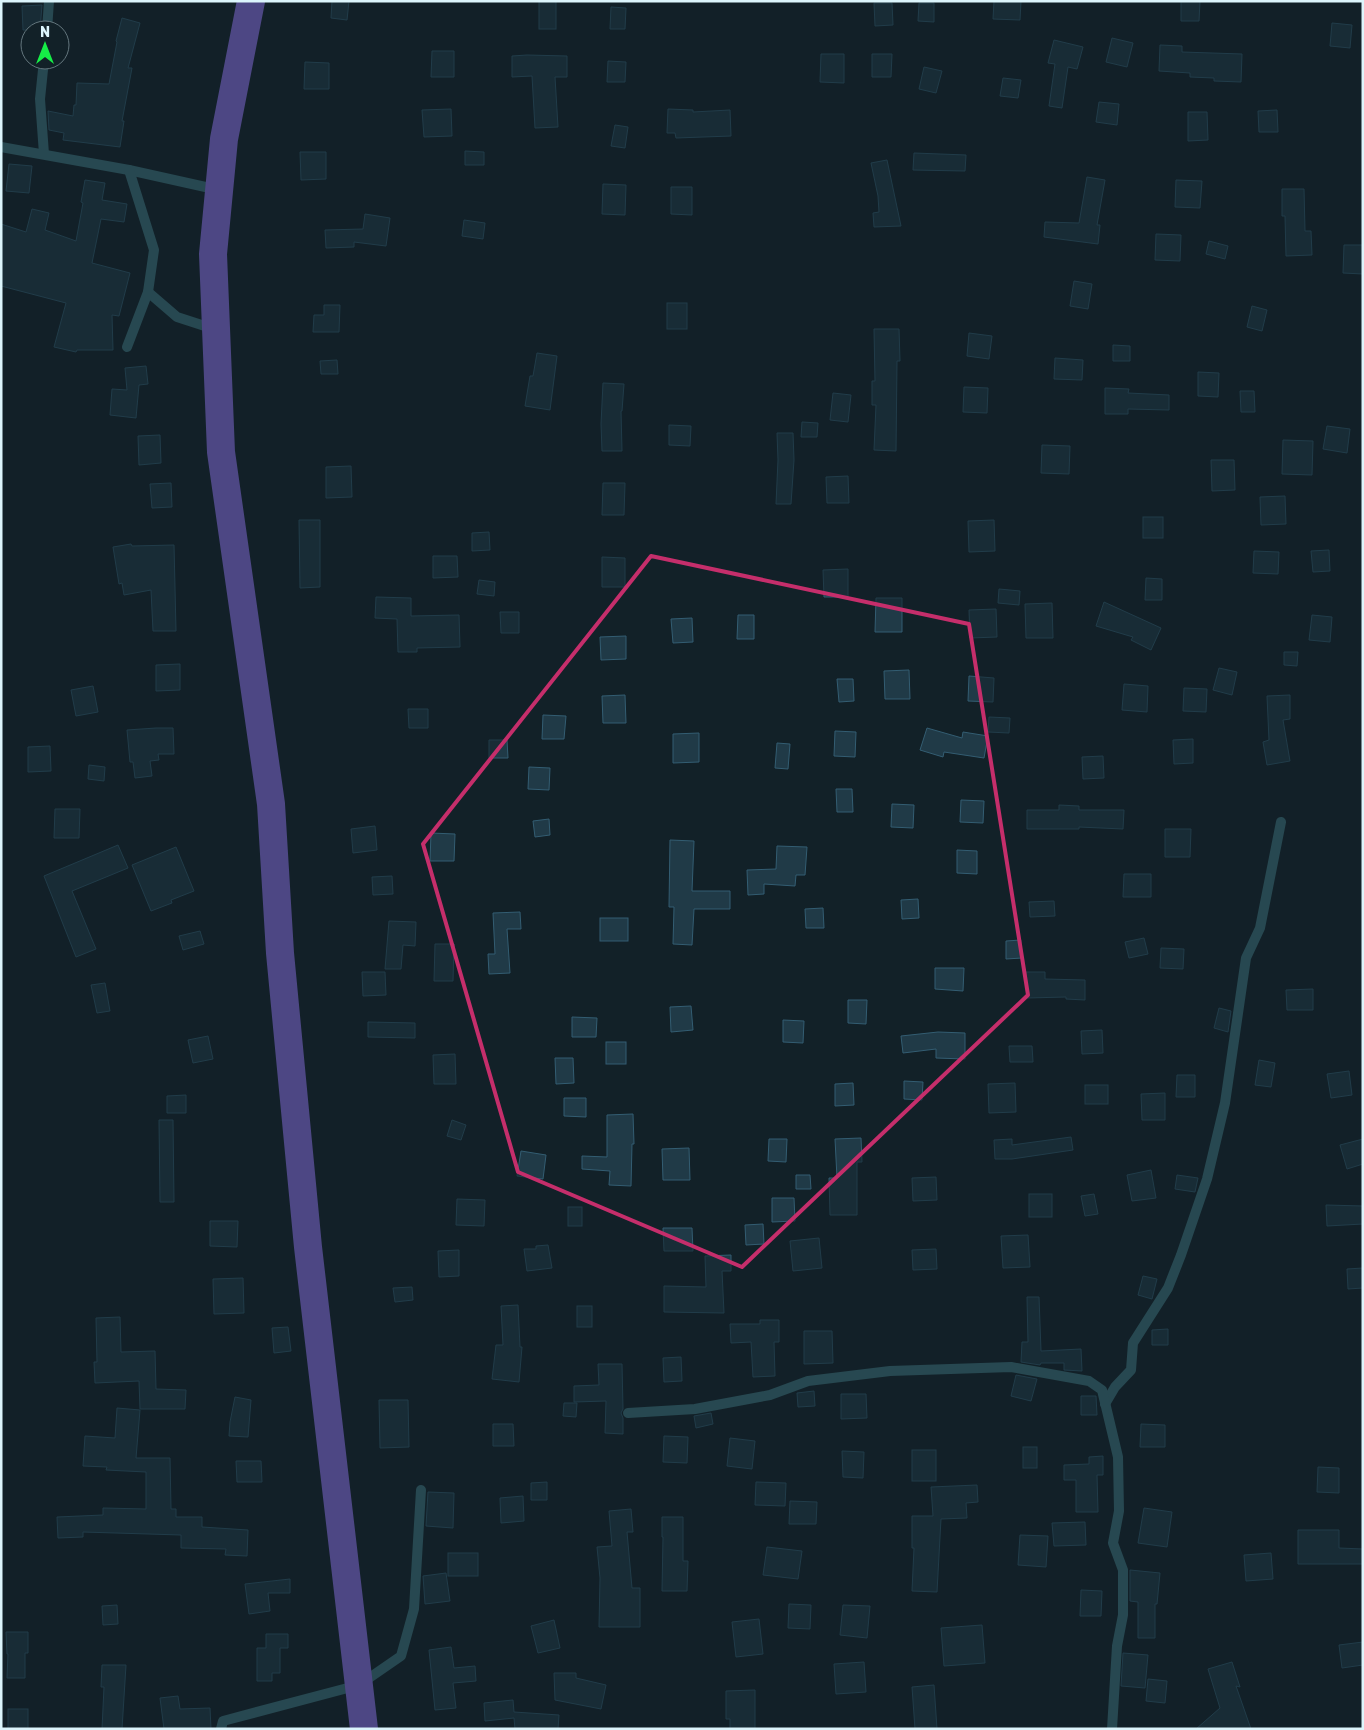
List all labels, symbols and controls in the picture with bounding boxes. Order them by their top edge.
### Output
north arrow [20,20,70,70]
text: N [40,24,50,41]

